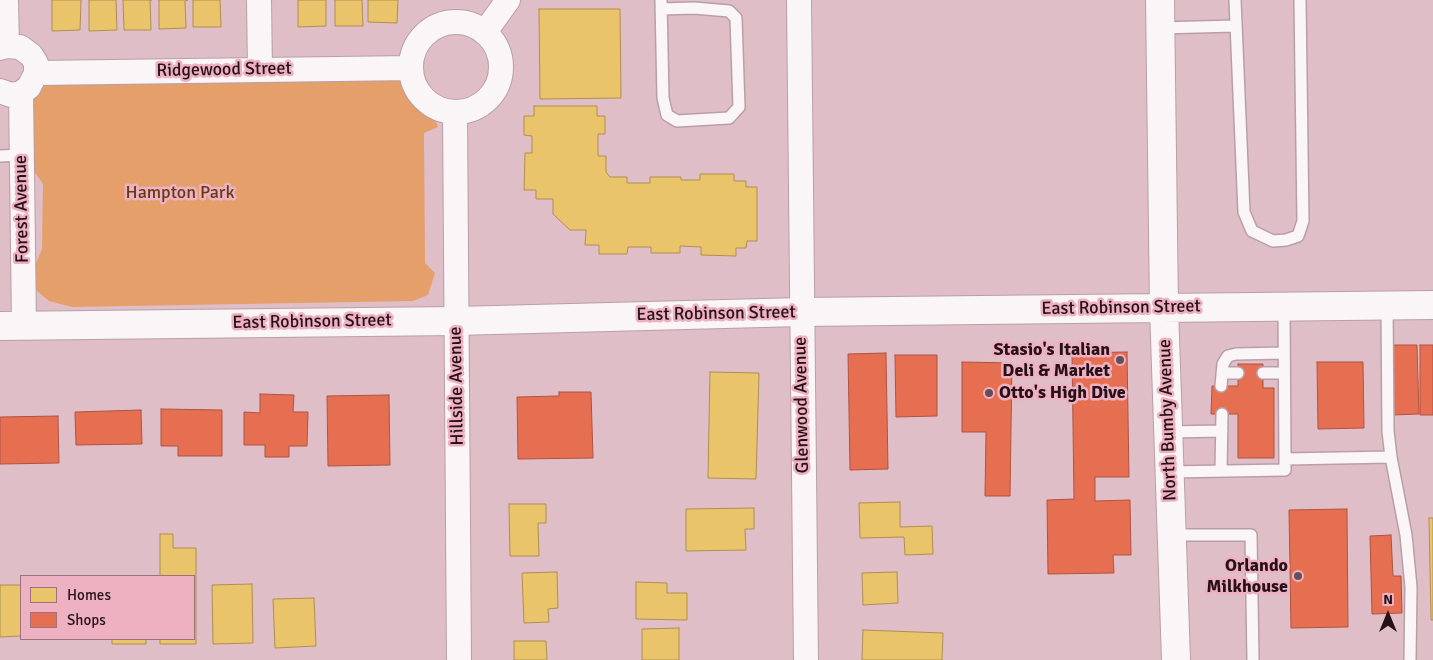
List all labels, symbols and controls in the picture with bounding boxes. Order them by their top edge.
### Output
street label: Ridgewood Street [156,58,292,82]
street label: Forest Avenue [10,155,34,263]
park label: Hampton Park [125,182,235,204]
street label: East Robinson Street [1041,296,1201,320]
street label: East Robinson Street [636,302,796,326]
street label: East Robinson Street [232,310,392,334]
street label: Hillside Avenue [445,326,469,446]
street label: Glenwood Avenue [790,337,814,473]
place label: Stasio's Italian Deli & Market [994,339,1110,382]
street label: North Bumby Avenue [1154,339,1182,501]
marker: Stasio's Italian Deli & Market [1114,354,1126,366]
place label: Otto's High Dive [999,382,1126,404]
marker: Otto's High Dive [983,387,995,399]
place label: Orlando Milkhouse [1207,555,1288,598]
marker: Orlando Milkhouse [1292,570,1304,582]
legend [20,575,195,640]
text: Homes [67,586,111,604]
north arrow [1363,590,1413,640]
text: N [1383,591,1393,608]
text: Shops [67,611,106,629]

